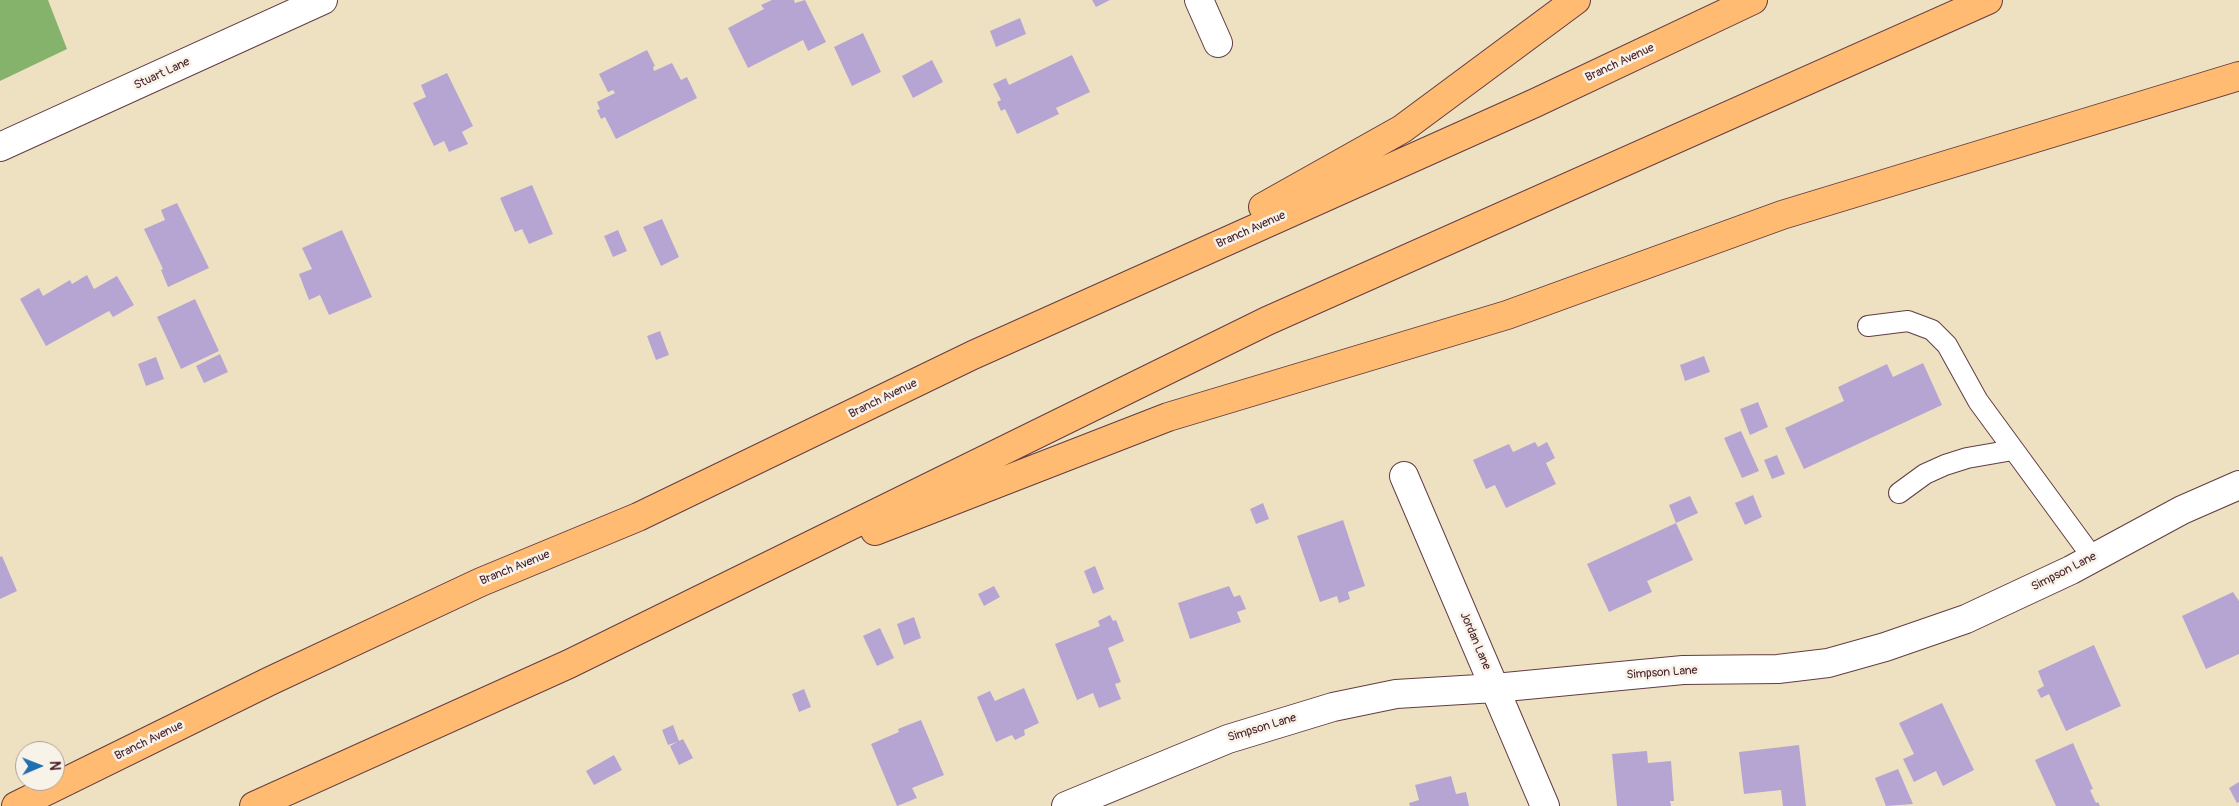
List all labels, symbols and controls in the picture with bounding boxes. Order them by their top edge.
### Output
street label: Branch Avenue [1583,41,1657,85]
street label: Stuart Lane [132,55,192,93]
street label: Branch Avenue [1214,208,1288,252]
street label: Branch Avenue [846,376,920,422]
street label: Branch Avenue [478,547,552,589]
street label: Simpson Lane [2029,549,2099,595]
street label: Jordan Lane [1456,610,1494,672]
street label: Simpson Lane [1626,663,1698,683]
street label: Simpson Lane [1226,711,1298,745]
street label: Branch Avenue [112,718,186,764]
north arrow [15,741,65,791]
text: N [46,761,63,771]

